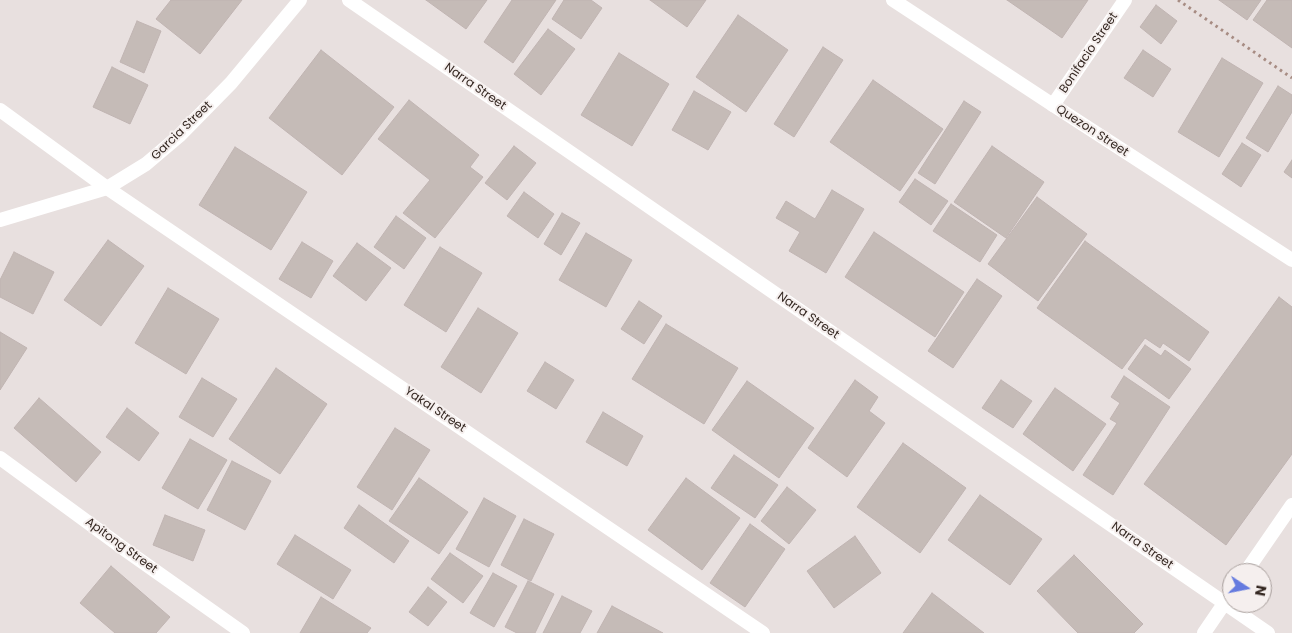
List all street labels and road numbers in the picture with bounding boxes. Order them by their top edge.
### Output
street label: Bonifacio Street [1057,10,1121,96]
street label: Narra Street [441,60,509,114]
street label: Garcia Street [149,99,215,163]
street label: Quezon Street [1053,102,1131,160]
street label: Narra Street [774,289,842,343]
street label: Yakal Street [402,384,468,436]
street label: Apitong Street [82,515,160,577]
street label: Narra Street [1108,519,1176,573]

